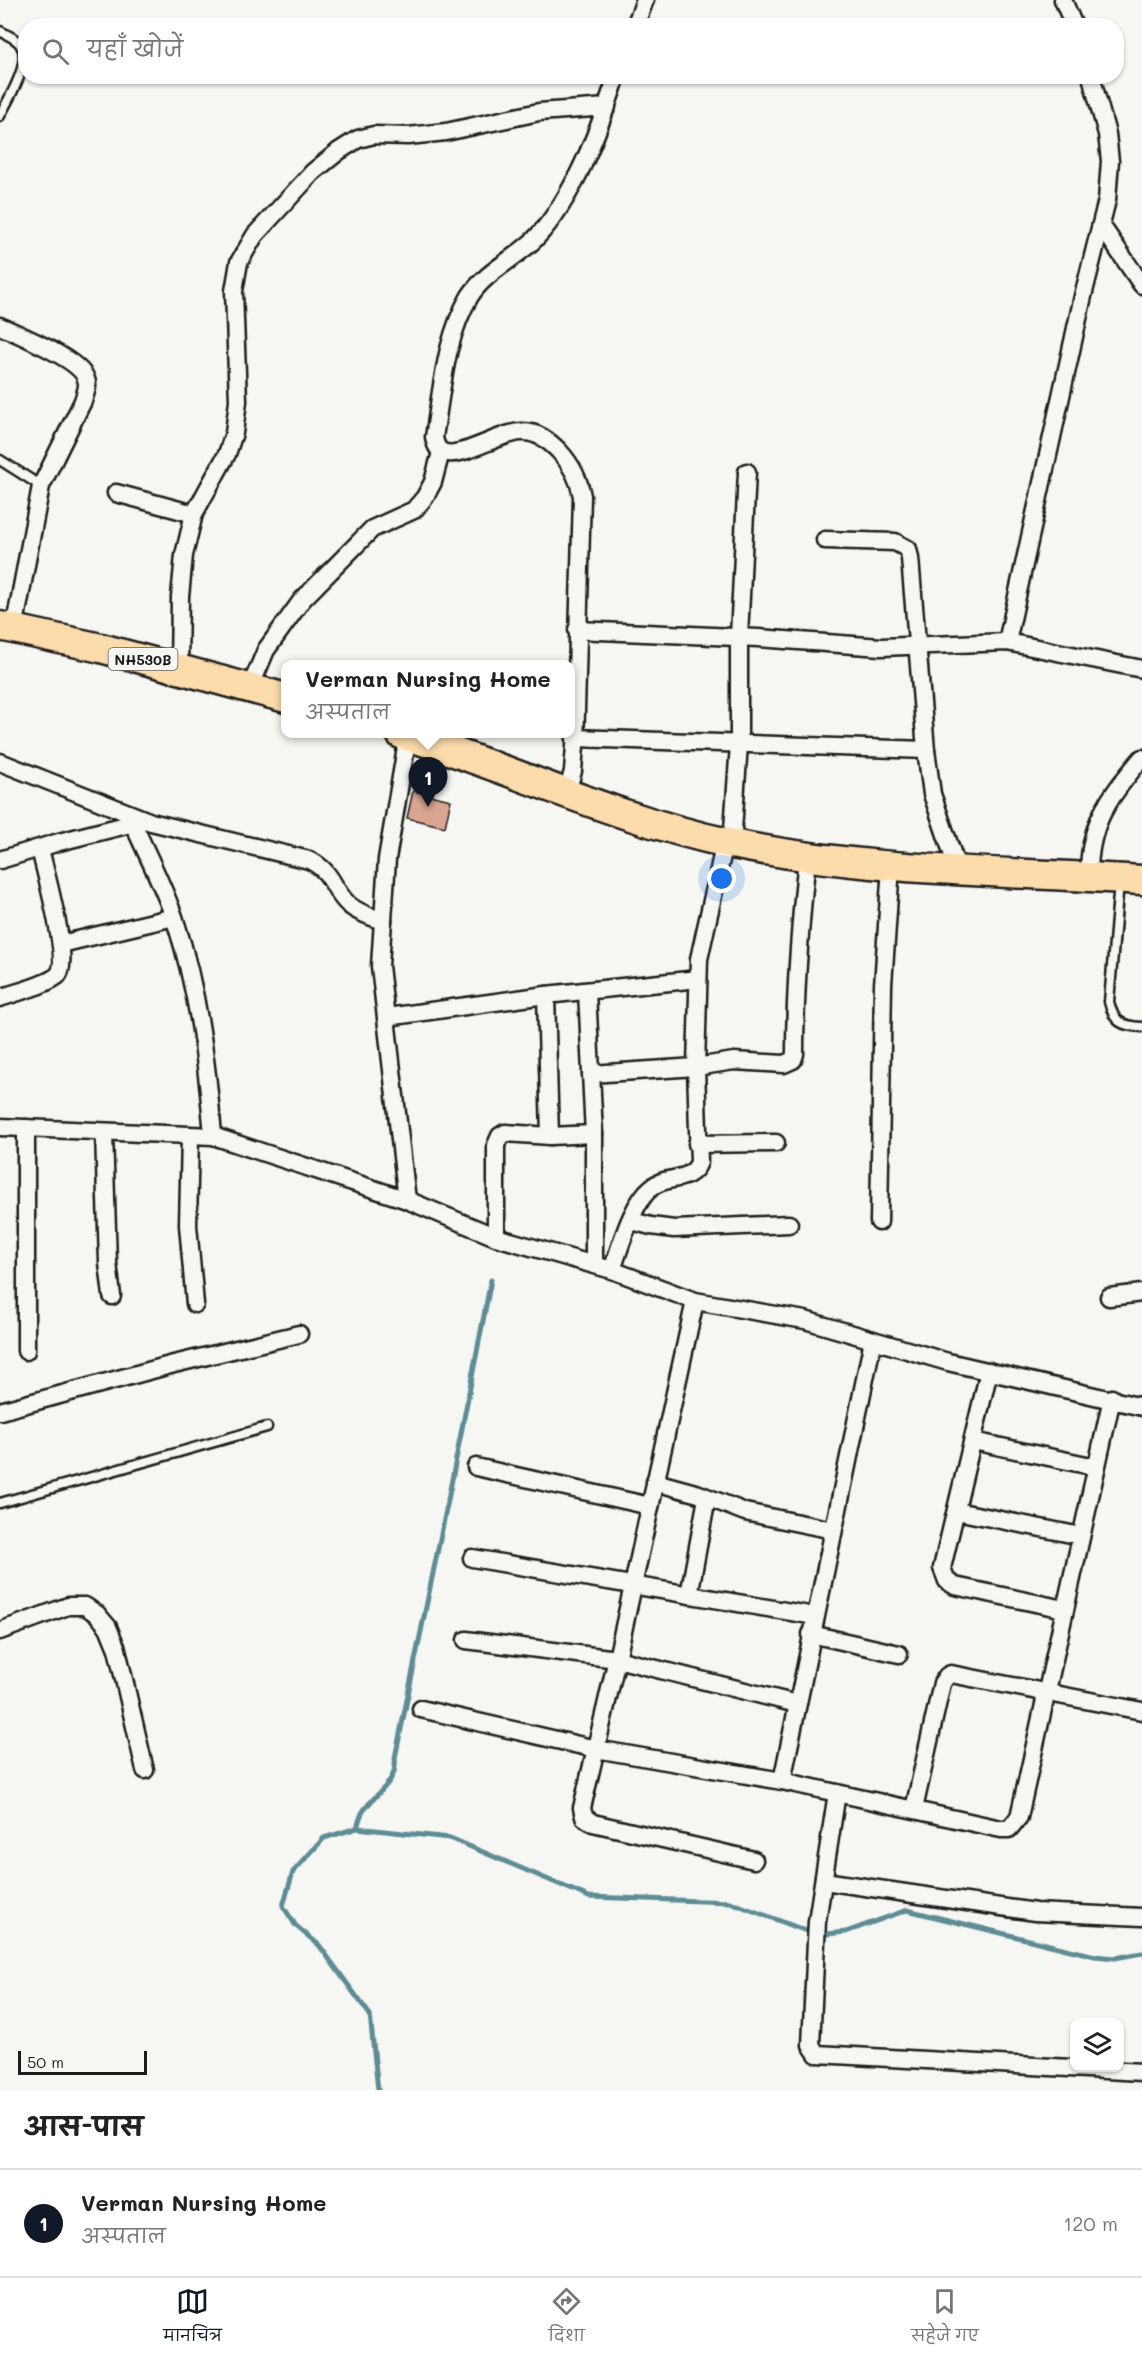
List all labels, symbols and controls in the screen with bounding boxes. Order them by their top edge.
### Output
search box [18,18,1124,84]
text: यहाँ खोजें [87,34,183,63]
icon: search [39,35,72,68]
road number: NH530B [108,648,178,670]
popup [281,660,575,738]
text: Verman Nursing Home [305,664,551,693]
text: अस्पताल [305,698,390,724]
pin: 1 [408,758,448,807]
your location [707,864,736,893]
map controls [1070,2018,1124,2072]
button: layers [1070,2018,1124,2072]
scale bar [18,2048,147,2076]
text: 50 m [27,2051,64,2072]
text: आस-पास [24,2109,143,2143]
text: Verman Nursing Home [81,2188,326,2217]
text: 1 [39,2210,48,2236]
text: 120 m [1063,2210,1118,2236]
text: अस्पताल [81,2222,166,2248]
tab: मानचित्र [163,2285,222,2353]
tab: दिशा [548,2285,585,2353]
tab: सहेजे गए [911,2285,979,2353]

